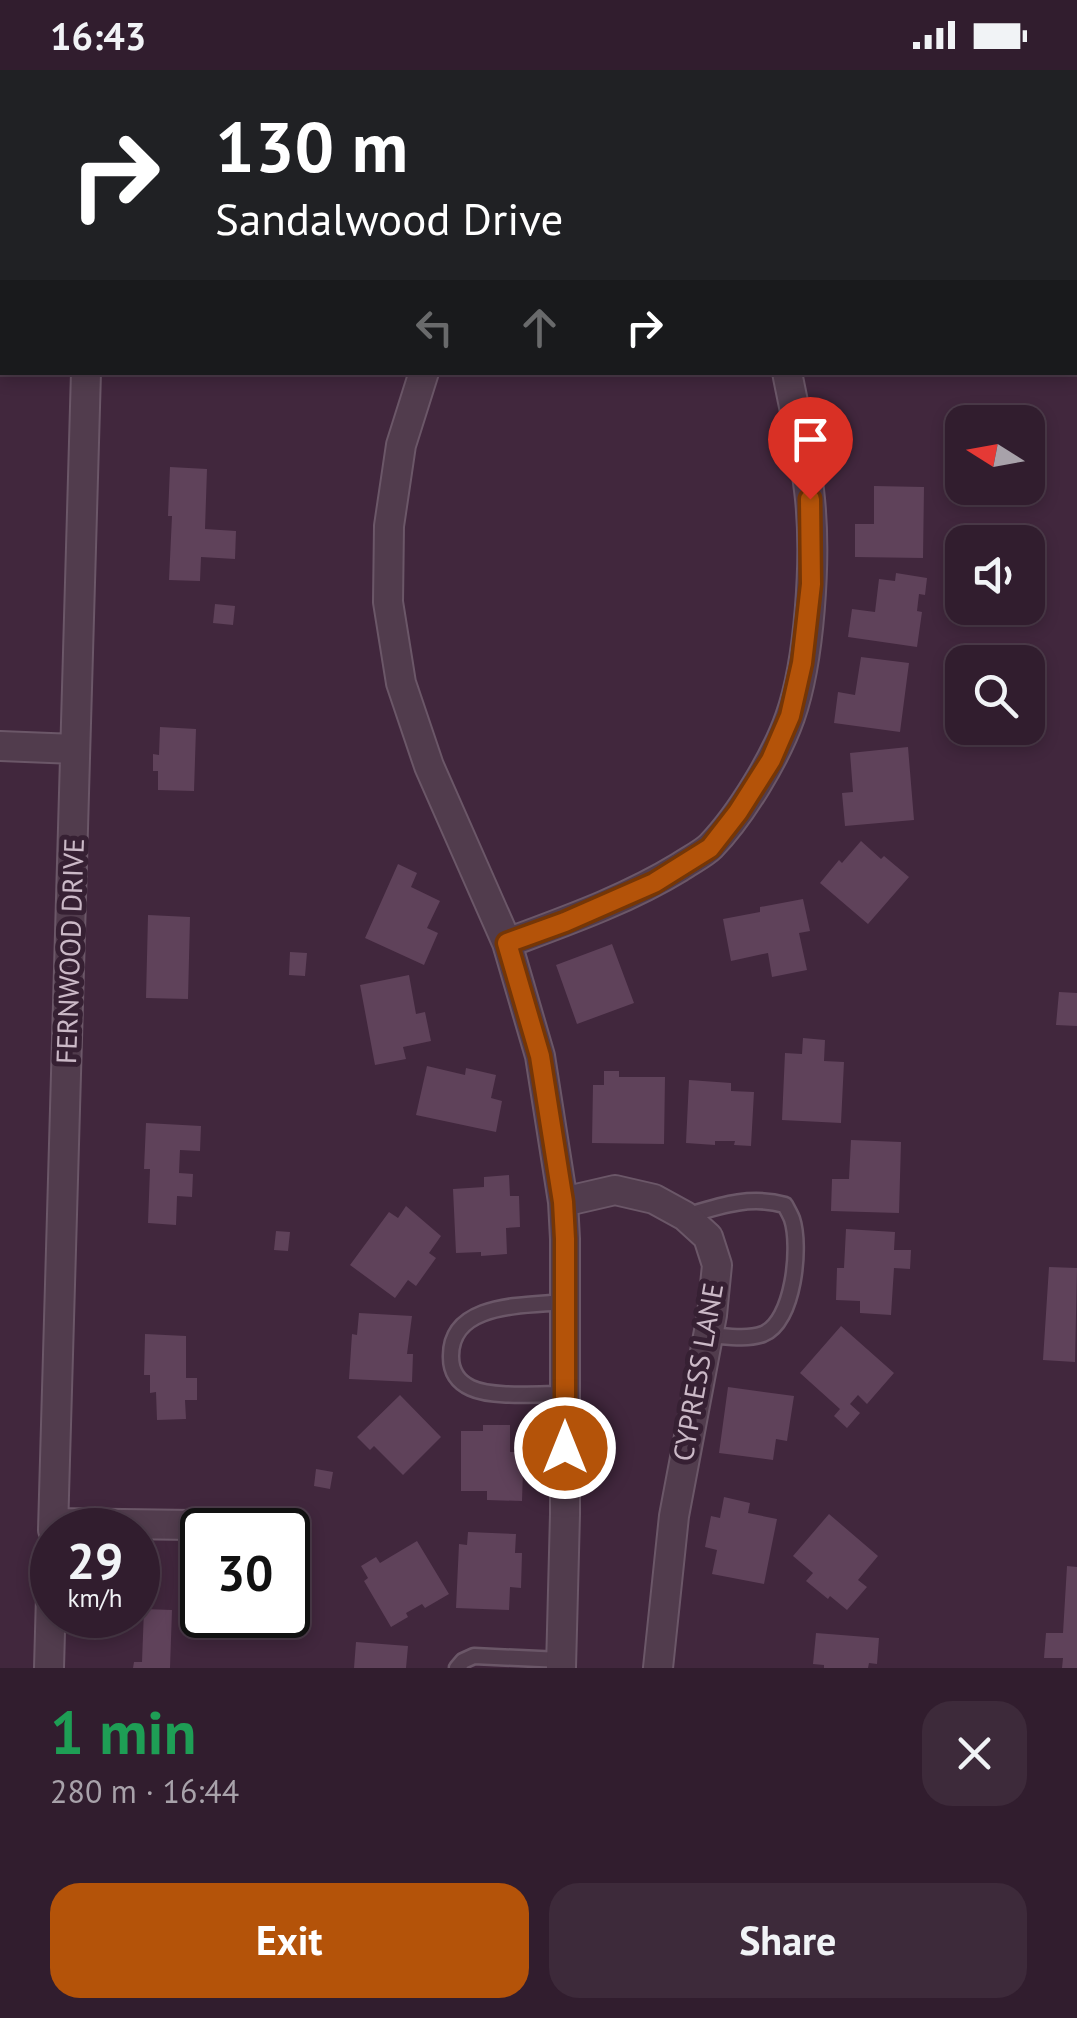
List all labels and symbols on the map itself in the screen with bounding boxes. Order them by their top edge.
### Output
pin [768,397,853,500]
north arrow [945,405,1045,505]
street label: FERNWOOD DRIVE [47,838,92,1064]
street label: CYPRESS LANE [664,1280,731,1464]
position arrow [513,1396,617,1500]
speed limit sign: 30 [180,1508,310,1638]

